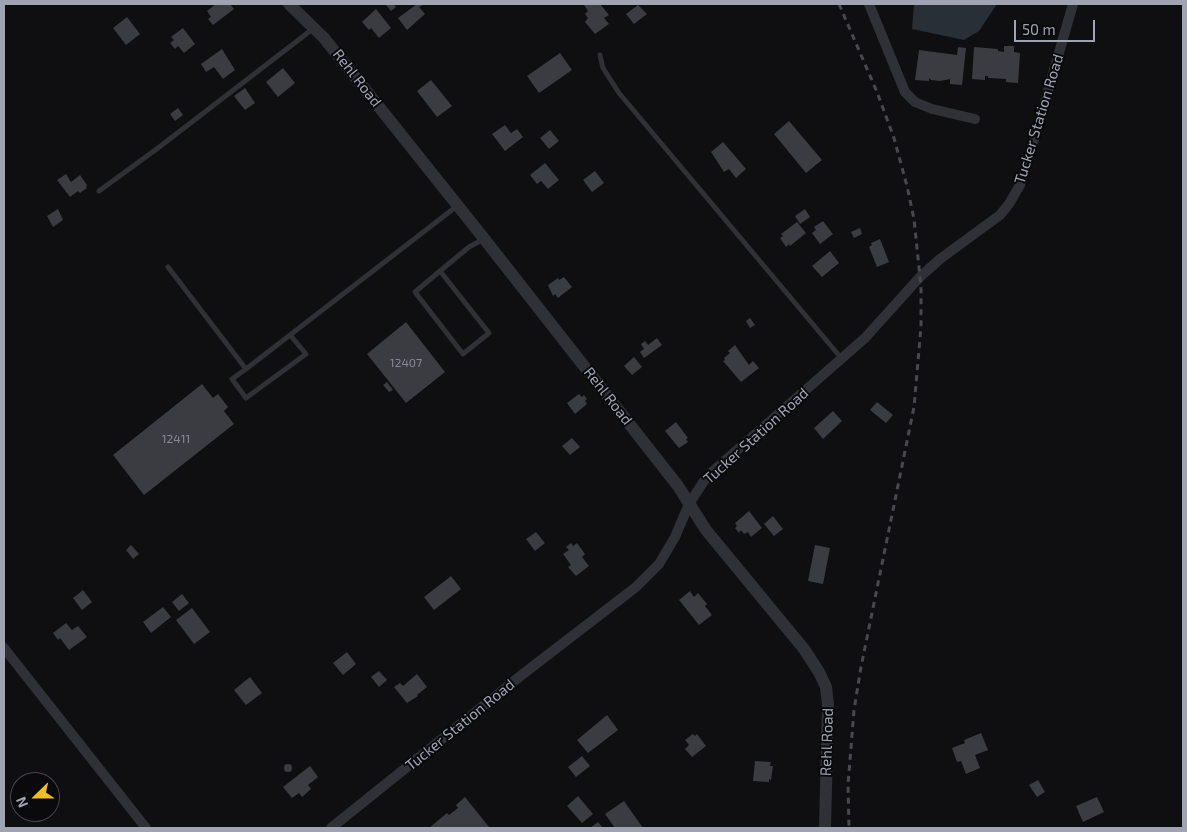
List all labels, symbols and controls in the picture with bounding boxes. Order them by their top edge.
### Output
scale bar [1017,10,1098,42]
text: 50 m [1022,20,1056,38]
street label: Rehl Road [329,46,385,110]
street label: Tucker Station Road [1011,52,1067,186]
house number: 12407 [390,356,422,370]
street label: Rehl Road [580,364,636,428]
street label: Tucker Station Road [700,384,812,488]
house number: 12411 [162,432,190,446]
street label: Tucker Station Road [402,676,518,774]
street label: Rehl Road [817,708,837,776]
north arrow [10,772,60,822]
text: N [12,795,31,810]

